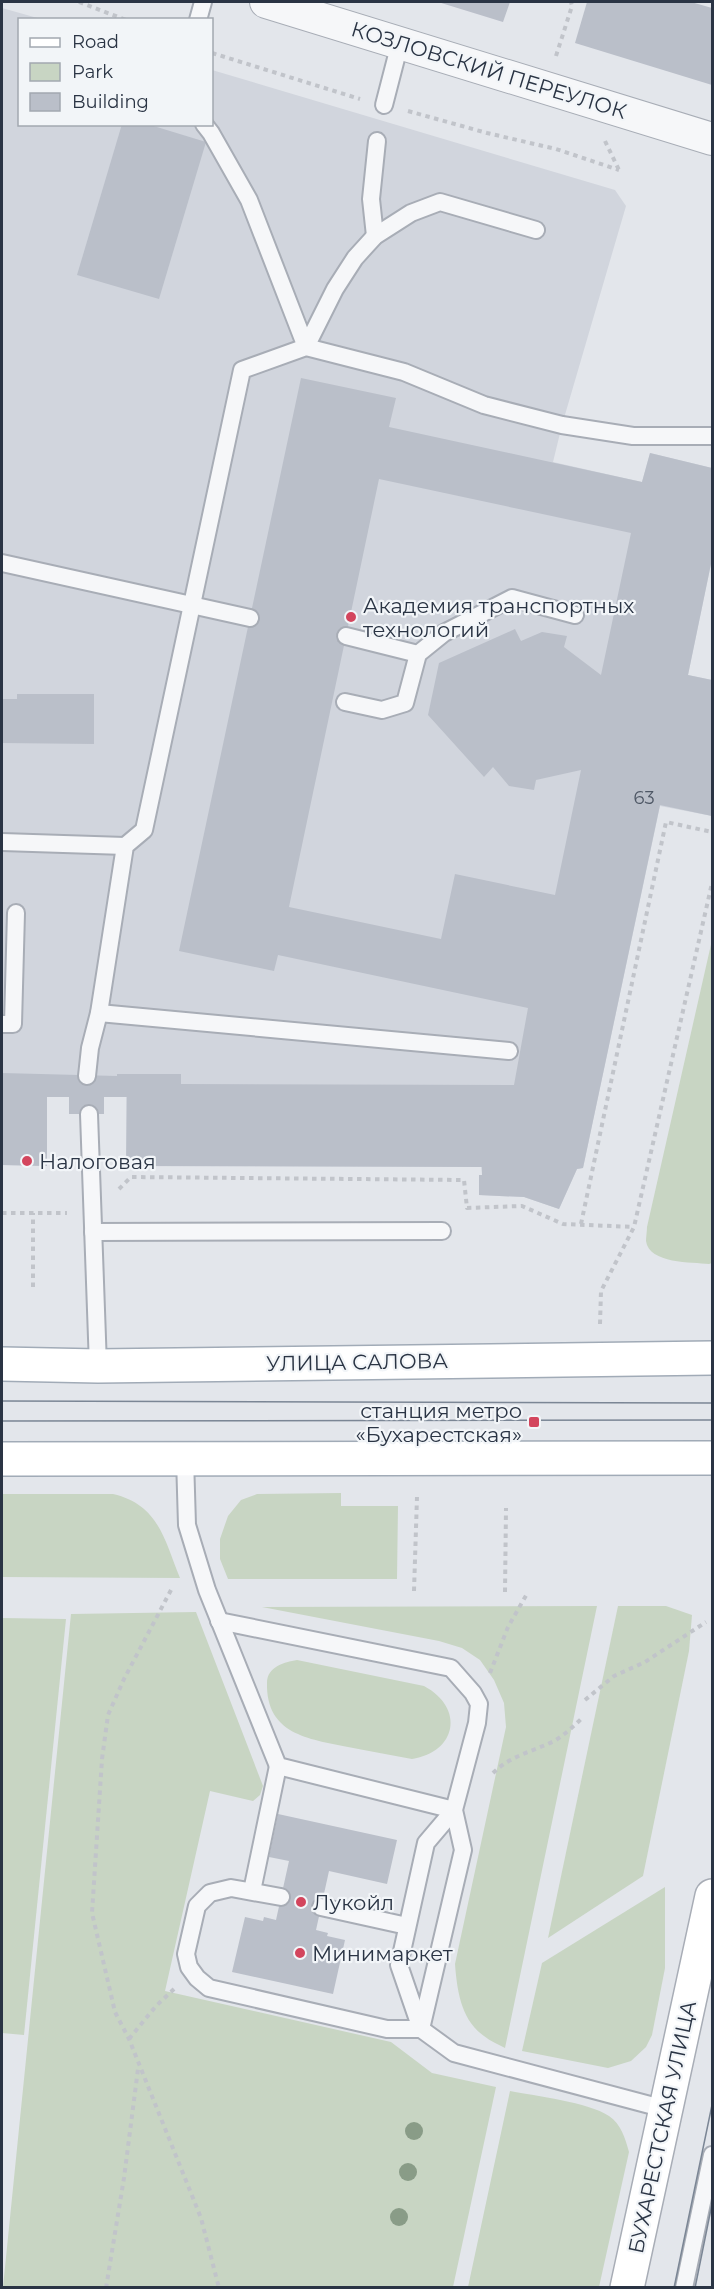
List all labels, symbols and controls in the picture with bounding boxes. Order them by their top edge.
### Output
street label: КОЗЛОВСКИЙ ПЕРЕУЛОК [348,16,630,124]
legend [18,18,213,126]
text: Road [72,31,119,53]
text: Park [72,61,113,83]
text: Building [72,91,149,113]
place label: Академия транспортных технологий [363,593,634,642]
marker: Академия транспортных технологий [344,610,358,624]
house number: 63 [633,787,655,809]
place label: Налоговая [39,1149,156,1174]
marker: Налоговая [20,1154,34,1168]
street label: УЛИЦА САЛОВА [266,1348,449,1376]
place label: станция метро «Бухарестская» [355,1398,522,1447]
marker: станция метро «Бухарестская» [527,1415,541,1429]
place label: Лукойл [313,1890,394,1915]
marker: Лукойл [294,1895,308,1909]
place label: Минимаркет [312,1941,453,1966]
marker: Минимаркет [293,1946,307,1960]
street label: БУХАРЕСТСКАЯ УЛИЦА [623,1998,701,2256]

